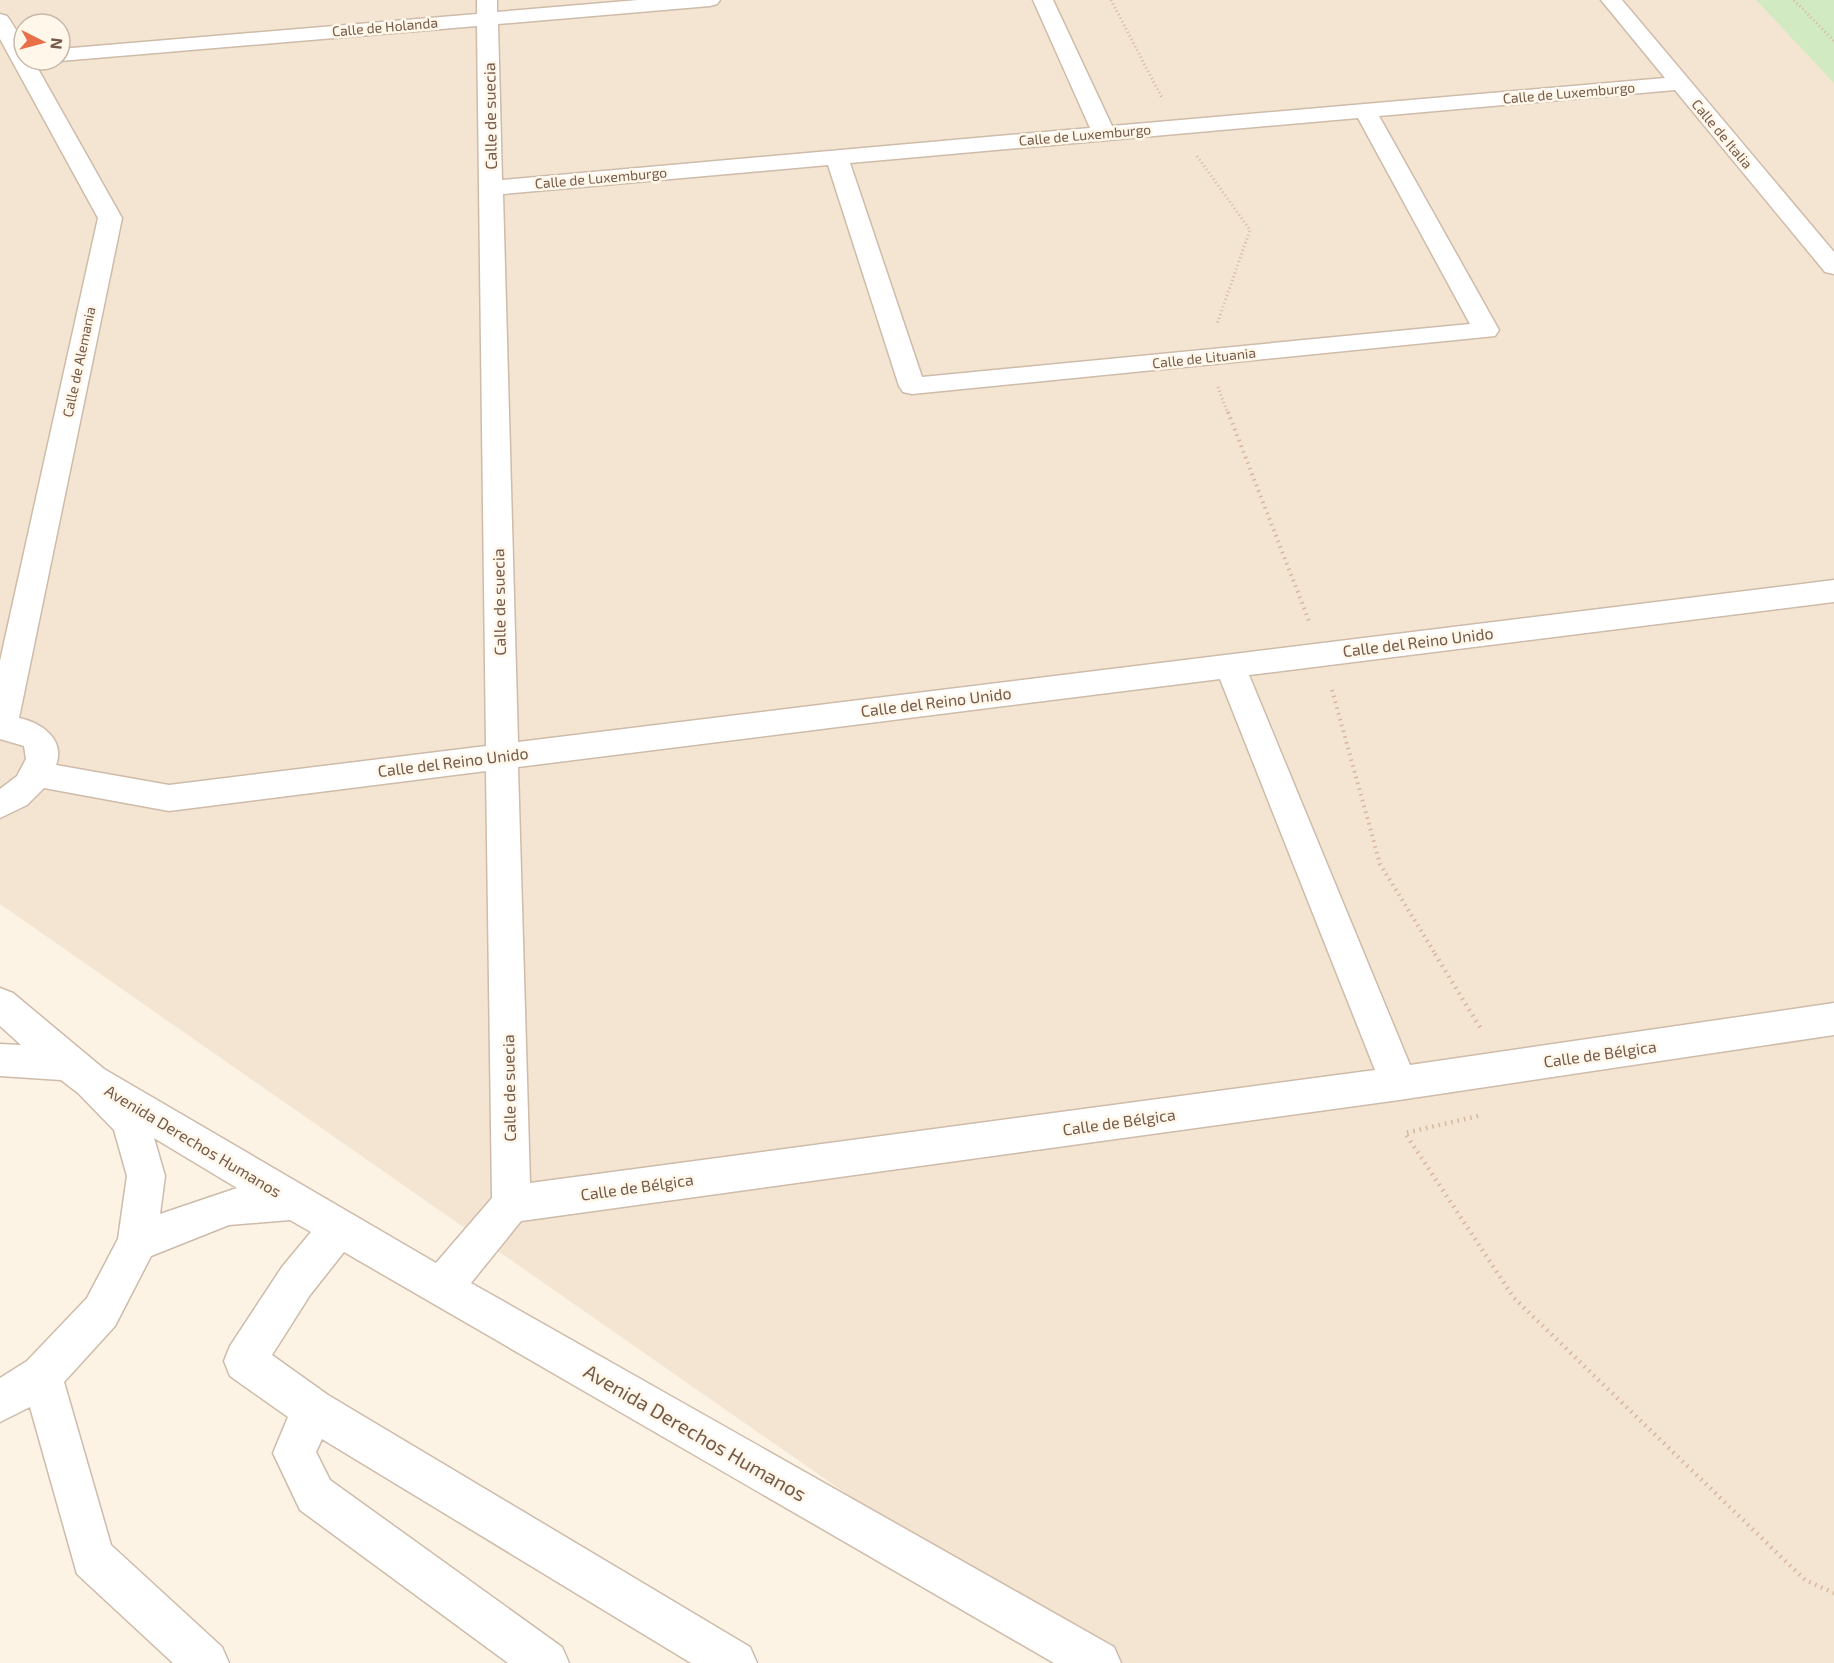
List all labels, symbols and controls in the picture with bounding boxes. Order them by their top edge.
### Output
north arrow [12,12,72,72]
street label: Calle de Holanda [331,13,439,40]
text: N [47,37,67,50]
street label: Calle de suecia [479,62,500,170]
street label: Calle de Luxemburgo [1502,78,1636,107]
street label: Calle de Italia [1688,96,1756,172]
street label: Calle de Luxemburgo [1018,120,1152,149]
street label: Calle de Luxemburgo [534,163,668,192]
street label: Calle de Alemania [58,305,99,419]
street label: Calle de Lituania [1151,344,1257,371]
street label: Calle de suecia [488,548,509,656]
street label: Calle del Reino Unido [1341,623,1494,660]
street label: Calle del Reino Unido [859,683,1012,720]
street label: Calle del Reino Unido [376,743,529,780]
street label: Calle de suecia [498,1034,519,1142]
street label: Calle de Bélgica [1542,1036,1658,1071]
street label: Avenida Derechos Humanos [102,1080,285,1201]
street label: Calle de Bélgica [1061,1104,1177,1139]
street label: Calle de Bélgica [579,1169,695,1204]
street label: Avenida Derechos Humanos [580,1358,811,1506]

